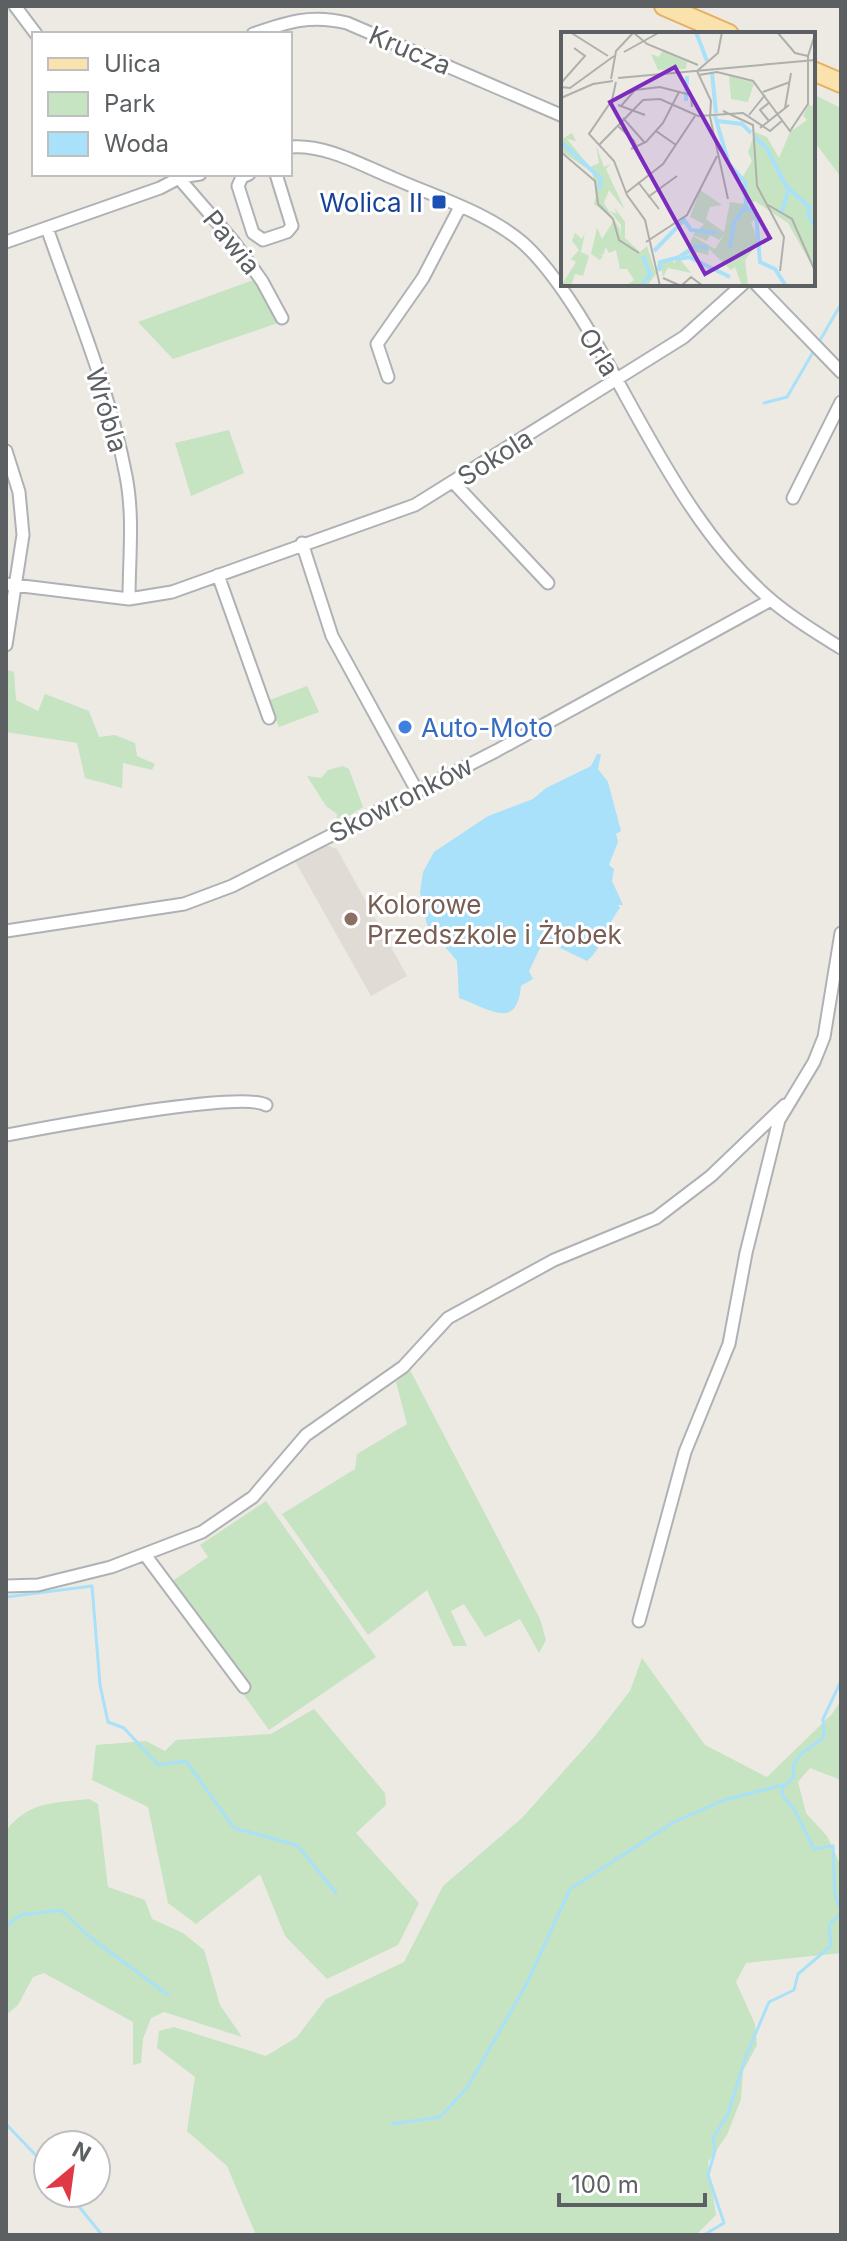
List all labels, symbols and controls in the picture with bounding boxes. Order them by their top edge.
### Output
street label: Krucza [364,19,456,81]
legend [32,32,292,176]
inset map [561,32,815,286]
text: Ulica [104,49,161,78]
text: Park [104,89,155,118]
text: Woda [104,129,169,158]
place label: Wolica II [320,187,423,218]
marker: Wolica II [430,193,448,211]
street label: Pawia [197,204,267,280]
street label: Orla [572,322,626,382]
street label: Wróbla [80,364,134,456]
street label: Sokola [452,422,538,492]
place label: Auto-Moto [421,712,553,743]
marker: Auto-Moto [396,718,414,736]
street label: Skowronków [324,750,478,848]
place label: Kolorowe Przedszkole i Żłobek [367,889,622,950]
marker: Kolorowe Przedszkole i Żłobek [342,910,360,928]
north arrow [32,2129,112,2209]
text: N [68,2136,95,2167]
scale bar [559,2157,705,2207]
text: 100 m [571,2170,639,2199]

